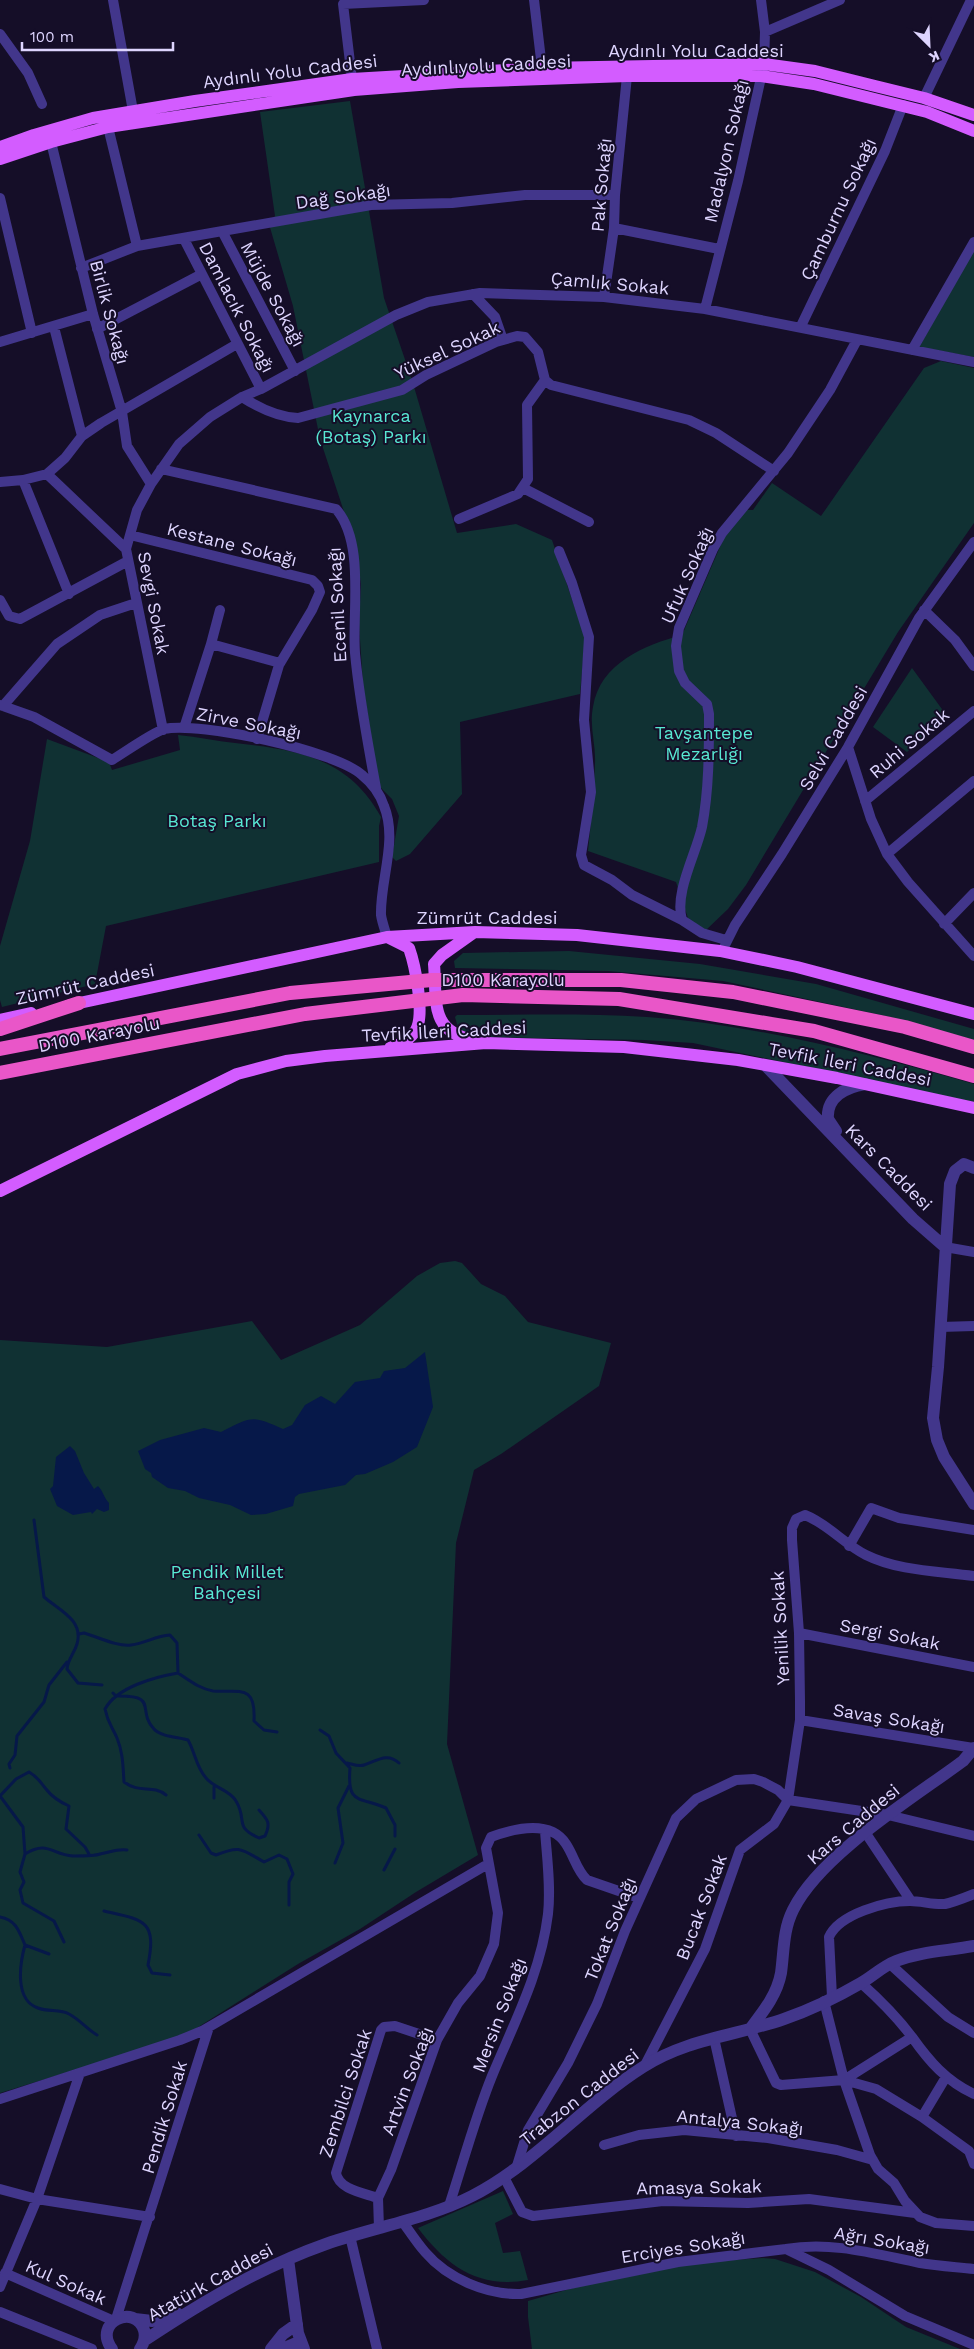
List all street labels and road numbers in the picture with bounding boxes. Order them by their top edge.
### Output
street label: Aydınlı Yolu Caddesi [608,40,784,61]
street label: Aydınlı Yolu Caddesi [202,50,378,92]
street label: Aydınlıyolu Caddesi [400,50,572,80]
street label: Madalyon Sokağı [699,77,753,225]
street label: Çamburnu Sokağı [796,134,880,284]
street label: Pak Sokağı [586,137,616,233]
street label: Dağ Sokağı [294,179,392,213]
street label: Damlacık Sokağı [195,238,279,376]
street label: Müjde Sokağı [237,238,309,350]
street label: Birlik Sokağı [86,258,134,366]
street label: Çamlık Sokak [550,267,670,299]
street label: Yüksel Sokak [391,316,503,384]
street label: Kestane Sokağı [165,518,299,570]
street label: Ufuk Sokağı [656,523,718,627]
street label: Ecenil Sokağı [323,547,351,663]
street label: Sevgi Sokak [134,550,174,656]
street label: Selvi Caddesi [795,682,871,794]
street label: Zirve Sokağı [195,703,303,743]
street label: Ruhi Sokak [865,704,953,782]
street label: Zümrüt Caddesi [416,907,558,928]
street label: Zümrüt Caddesi [14,959,156,1009]
street label: D100 Karayolu [441,969,565,990]
street label: D100 Karayolu [36,1012,162,1056]
street label: Tevfik İleri Caddesi [361,1016,527,1046]
street label: Tevfik İleri Caddesi [767,1038,933,1090]
street label: Kars Caddesi [841,1119,937,1215]
street label: Yenilik Sokak [767,1570,793,1686]
street label: Sergi Sokak [838,1614,942,1654]
street label: Savaş Sokağı [832,1699,946,1737]
street label: Kars Caddesi [803,1779,903,1869]
street label: Bucak Sokak [671,1851,731,1963]
street label: Tokat Sokağı [580,1874,640,1984]
street label: Mersin Sokağı [468,1955,530,2075]
street label: Artvin Sokağı [377,2024,437,2138]
street label: Zembilci Sokak [314,2026,376,2160]
street label: Trabzon Caddesi [515,2044,643,2150]
street label: Pendik Sokak [137,2058,191,2176]
street label: Antalya Sokağı [675,2105,805,2139]
street label: Amasya Sokak [636,2175,762,2199]
street label: Ağrı Sokağı [833,2222,931,2258]
street label: Erciyes Sokağı [619,2227,747,2267]
street label: Atatürk Caddesi [144,2239,276,2325]
street label: Kul Sokak [22,2255,110,2309]

